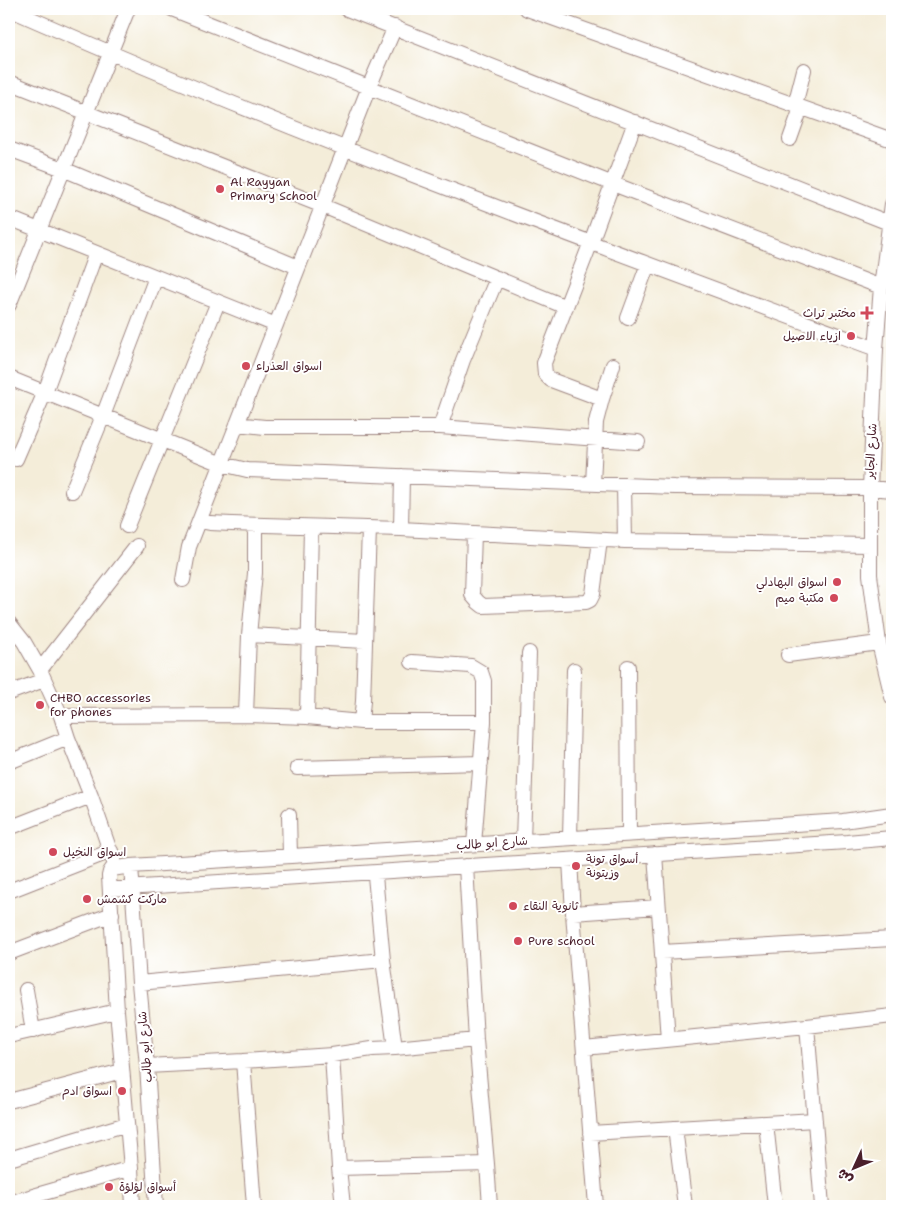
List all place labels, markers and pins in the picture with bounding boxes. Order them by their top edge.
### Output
place label: Al Rayyan Primary School [230,174,317,204]
marker: Al Rayyan Primary School [214,183,226,195]
place label: مختبر تراث [803,305,856,321]
marker: مختبر تراث [860,306,874,320]
place label: ازياء الاصيل [783,328,841,344]
marker: ازياء الاصيل [845,330,857,342]
place label: اسواق العذراء [256,358,322,374]
marker: اسواق العذراء [240,360,252,372]
place label: اسواق البهادلي [756,574,827,593]
marker: اسواق البهادلي [831,576,843,588]
place label: مكتبة ميم [775,590,824,607]
marker: مكتبة ميم [828,592,840,604]
place label: CHBO accessories for phones [50,690,151,720]
marker: CHBO accessories for phones [34,699,46,711]
place label: اسواق النخيل [63,844,126,860]
marker: اسواق النخيل [47,846,59,858]
place label: أسواق تونة وزيتونة [586,851,638,881]
marker: أسواق تونة وزيتونة [570,860,582,872]
place label: ماركت كشمش [97,891,167,907]
marker: ماركت كشمش [81,893,93,905]
place label: ثانوية النقاء [523,898,579,914]
marker: ثانوية النقاء [507,900,519,912]
place label: Pure school [528,933,595,949]
marker: Pure school [512,935,524,947]
place label: اسواق ادم [62,1083,112,1100]
marker: اسواق ادم [116,1085,128,1097]
place label: أسواق لؤلؤة [119,1179,176,1195]
marker: أسواق لؤلؤة [103,1181,115,1193]

